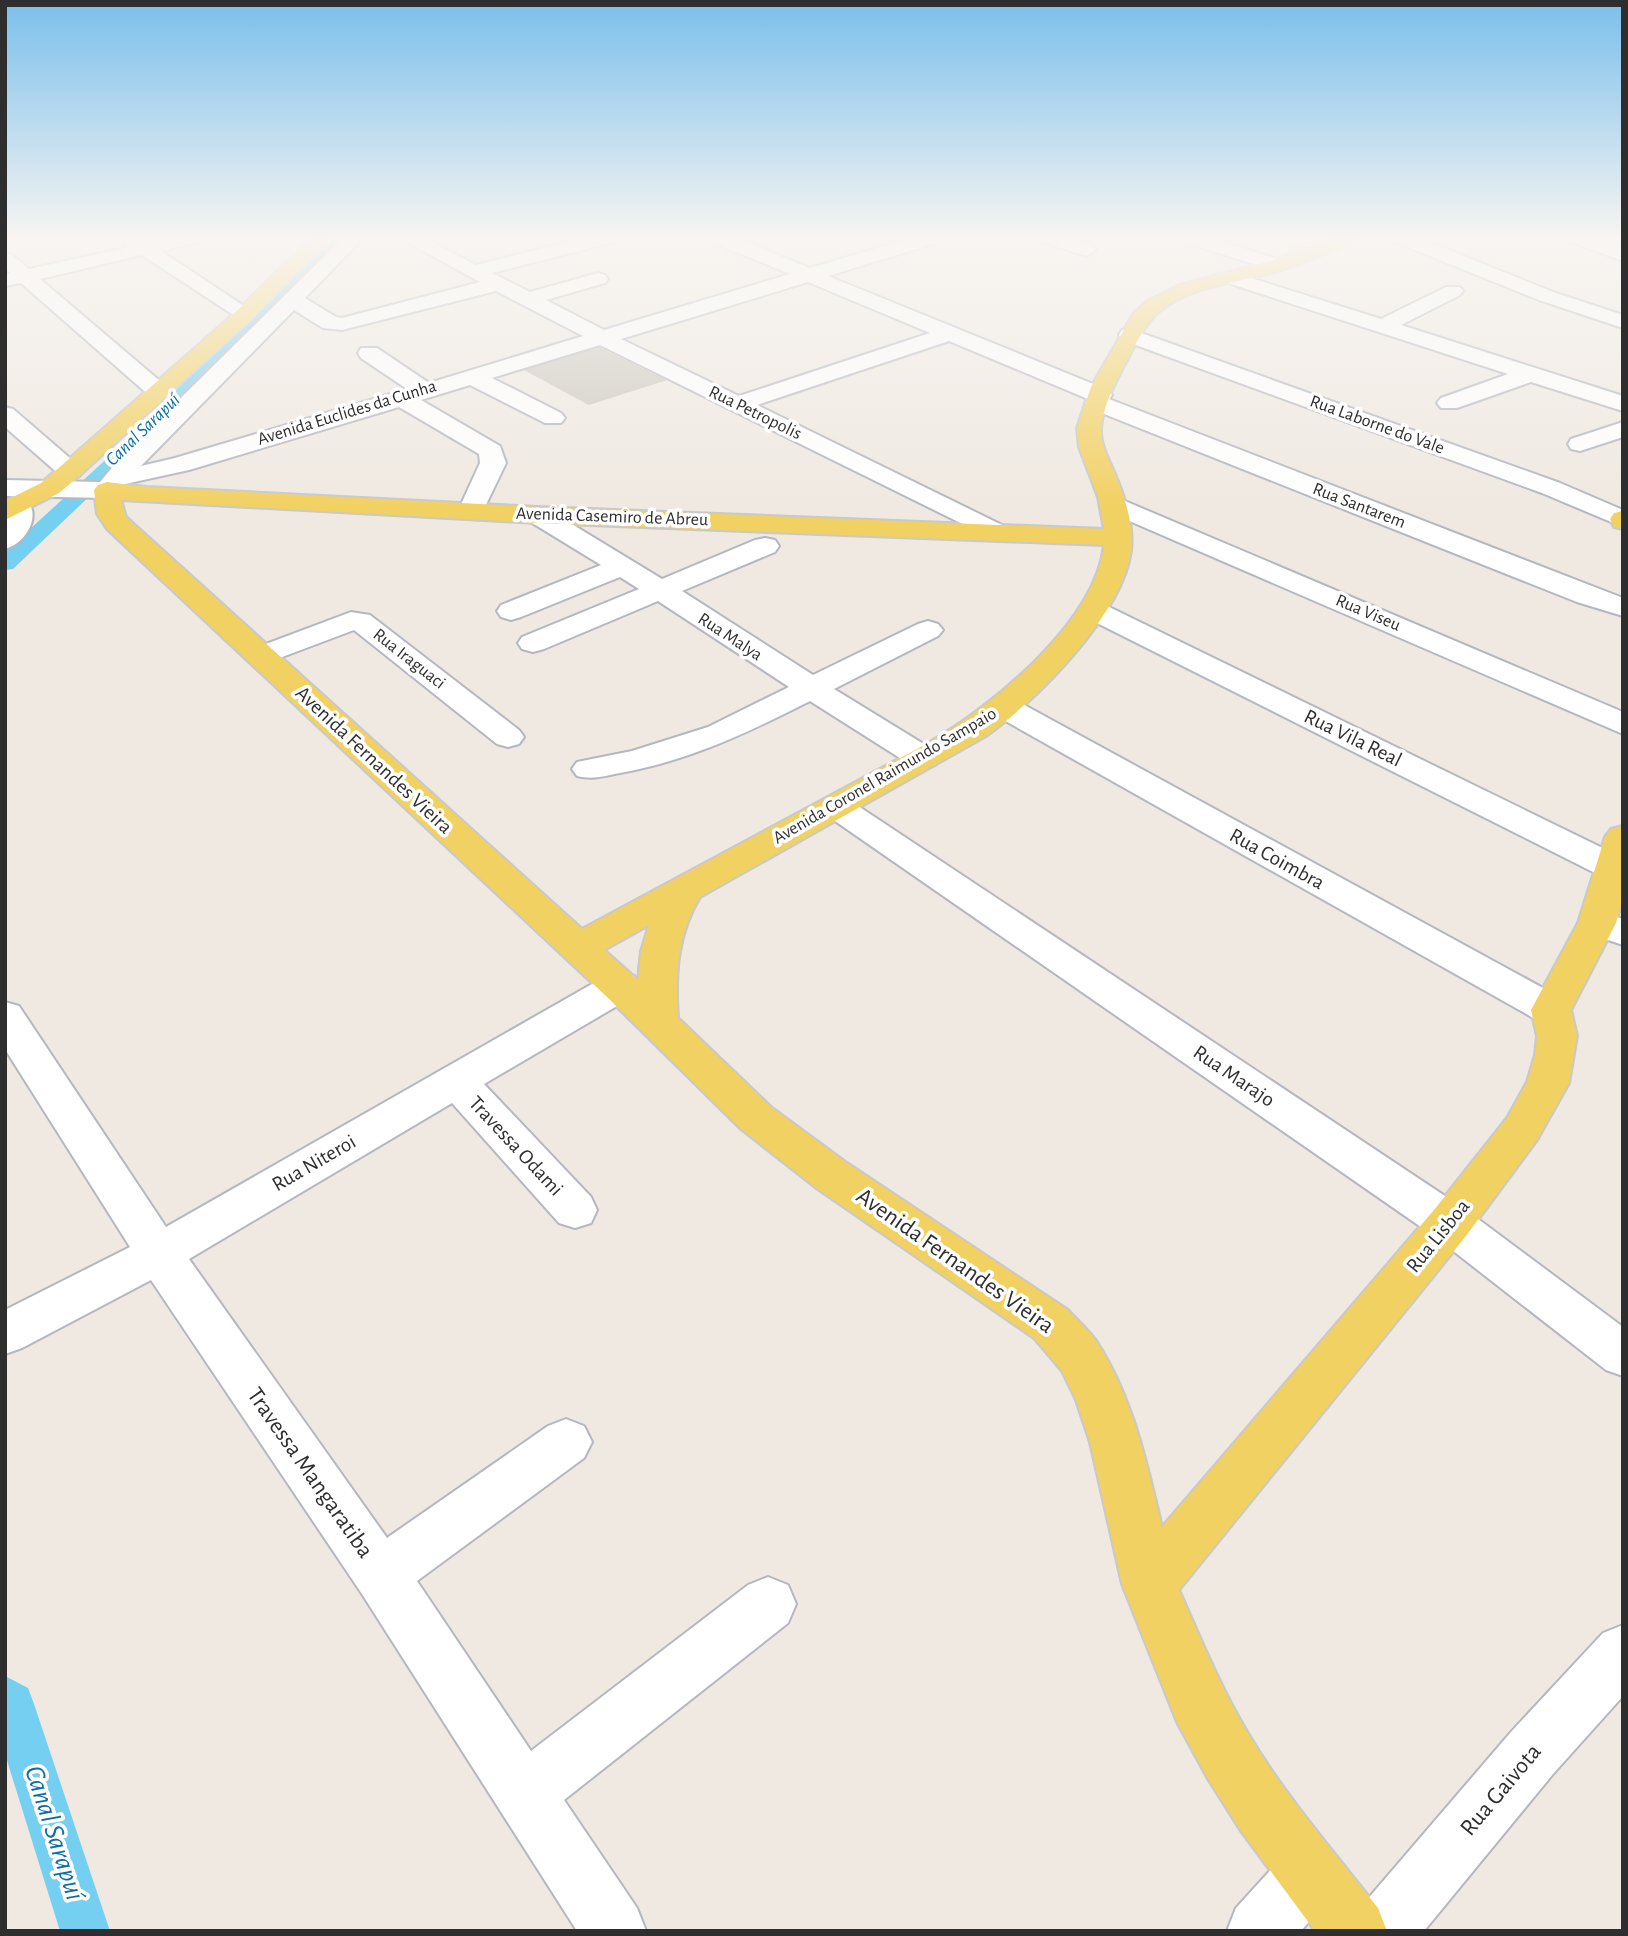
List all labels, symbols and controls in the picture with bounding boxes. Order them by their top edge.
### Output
street label: Avenida Euclides da Cunha [255,377,439,449]
street label: Rua Petropolis [706,383,804,443]
water label: Canal Sarapuí [102,390,184,470]
street label: Rua Laborne do Vale [1307,392,1447,458]
street label: Rua Santarem [1310,480,1408,532]
street label: Avenida Casemiro de Abreu [516,505,708,529]
street label: Rua Viseu [1333,591,1403,635]
street label: Rua Malya [695,610,765,664]
street label: Rua Iraguaci [369,625,449,693]
street label: Avenida Fernandes Vieira [292,682,457,838]
street label: Avenida Coronel Raimundo Sampaio [770,704,1000,847]
street label: Rua Vila Real [1301,705,1405,771]
street label: Rua Coimbra [1226,824,1328,894]
street label: Rua Marajo [1190,1041,1278,1111]
street label: Travessa Odami [465,1092,567,1200]
street label: Rua Niteroi [269,1131,359,1195]
street label: Avenida Fernandes Vieira [852,1184,1058,1338]
street label: Rua Lisboa [1402,1195,1474,1277]
street label: Travessa Mangaratiba [242,1383,378,1563]
street label: Rua Gaivota [1456,1740,1546,1840]
water label: Canal Sarapuí [19,1762,89,1905]

